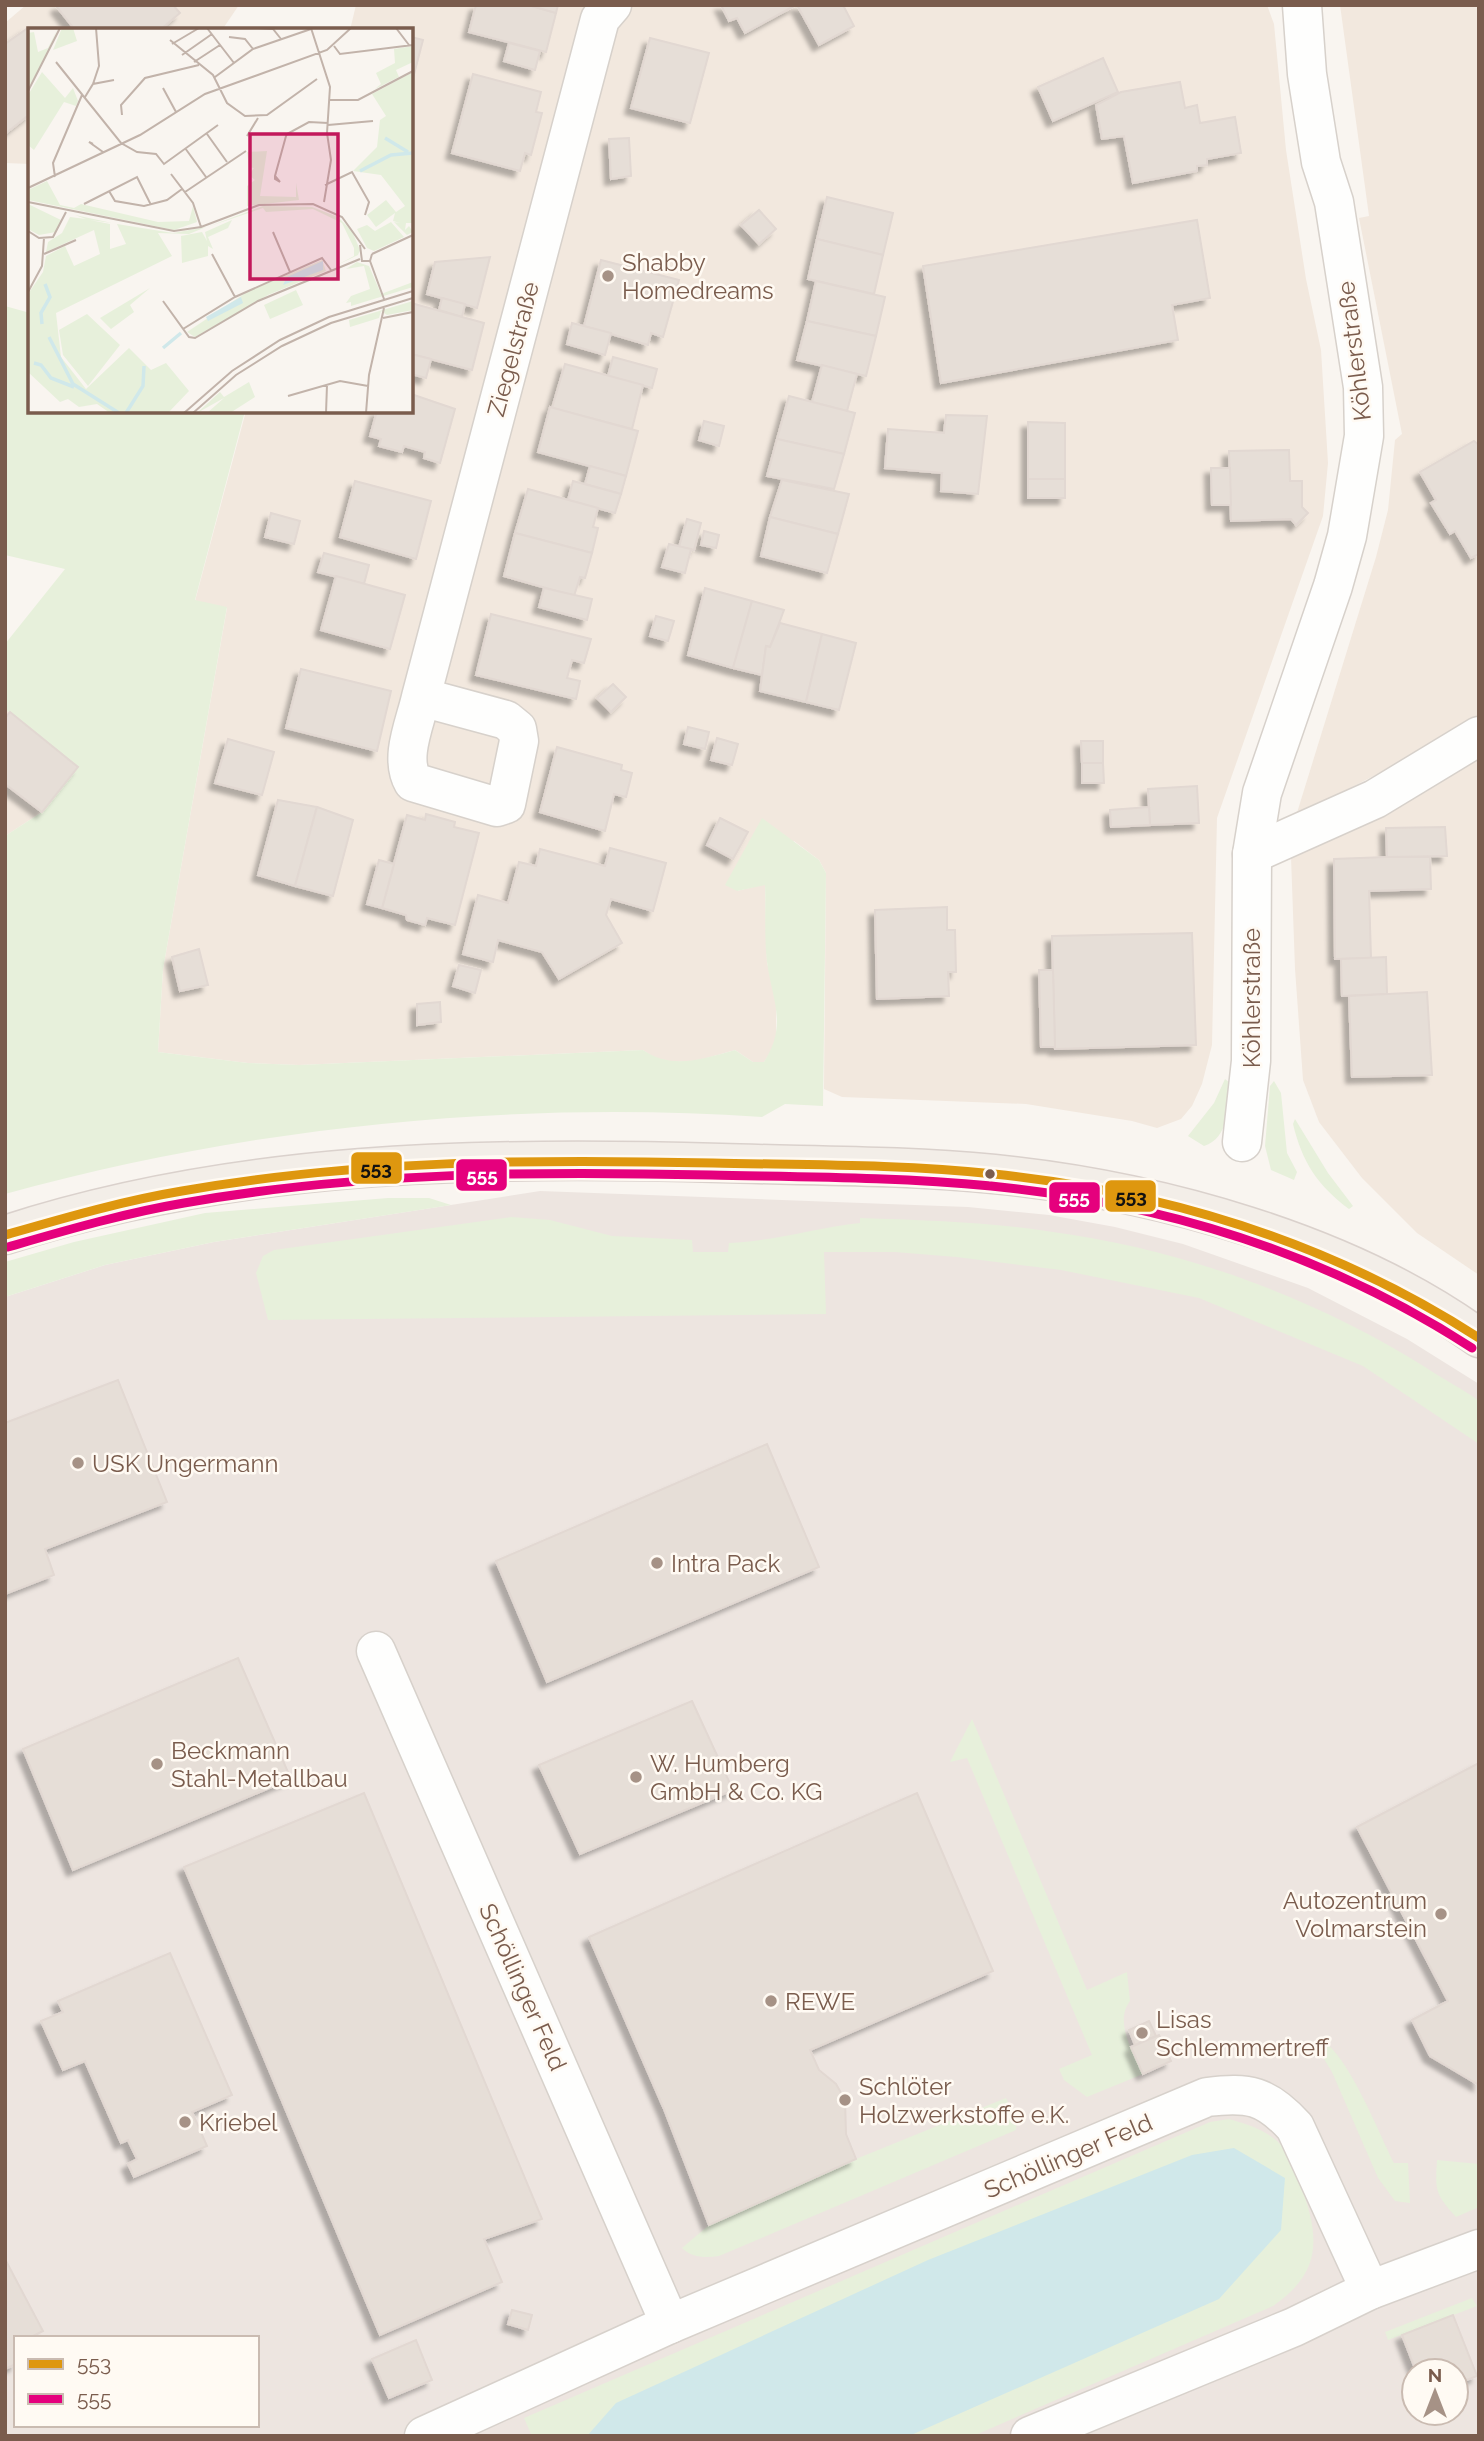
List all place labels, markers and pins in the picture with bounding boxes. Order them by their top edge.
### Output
place label: Shabby Homedreams [622,248,774,305]
marker: Shabby Homedreams [600,268,616,284]
unlabelled marker [983,1167,997,1181]
place label: USK Ungermann [92,1449,278,1478]
marker: USK Ungermann [70,1455,86,1471]
place label: Intra Pack [671,1549,780,1578]
marker: Intra Pack [649,1555,665,1571]
place label: Beckmann Stahl-Metallbau [171,1736,348,1793]
place label: W. Humberg GmbH & Co. KG [650,1749,822,1806]
marker: Beckmann Stahl-Metallbau [149,1756,165,1772]
marker: W. Humberg GmbH & Co. KG [628,1769,644,1785]
place label: Autozentrum Volmarstein [1283,1886,1427,1943]
marker: Autozentrum Volmarstein [1433,1906,1449,1922]
place label: REWE [785,1987,855,2016]
marker: REWE [763,1993,779,2009]
place label: Lisas Schlemmertreff [1156,2005,1330,2062]
marker: Lisas Schlemmertreff [1134,2025,1150,2041]
place label: Schlöter Holzwerkstoffe e.K. [859,2072,1069,2129]
marker: Schlöter Holzwerkstoffe e.K. [837,2092,853,2108]
place label: Kriebel [199,2108,278,2137]
marker: Kriebel [177,2114,193,2130]

